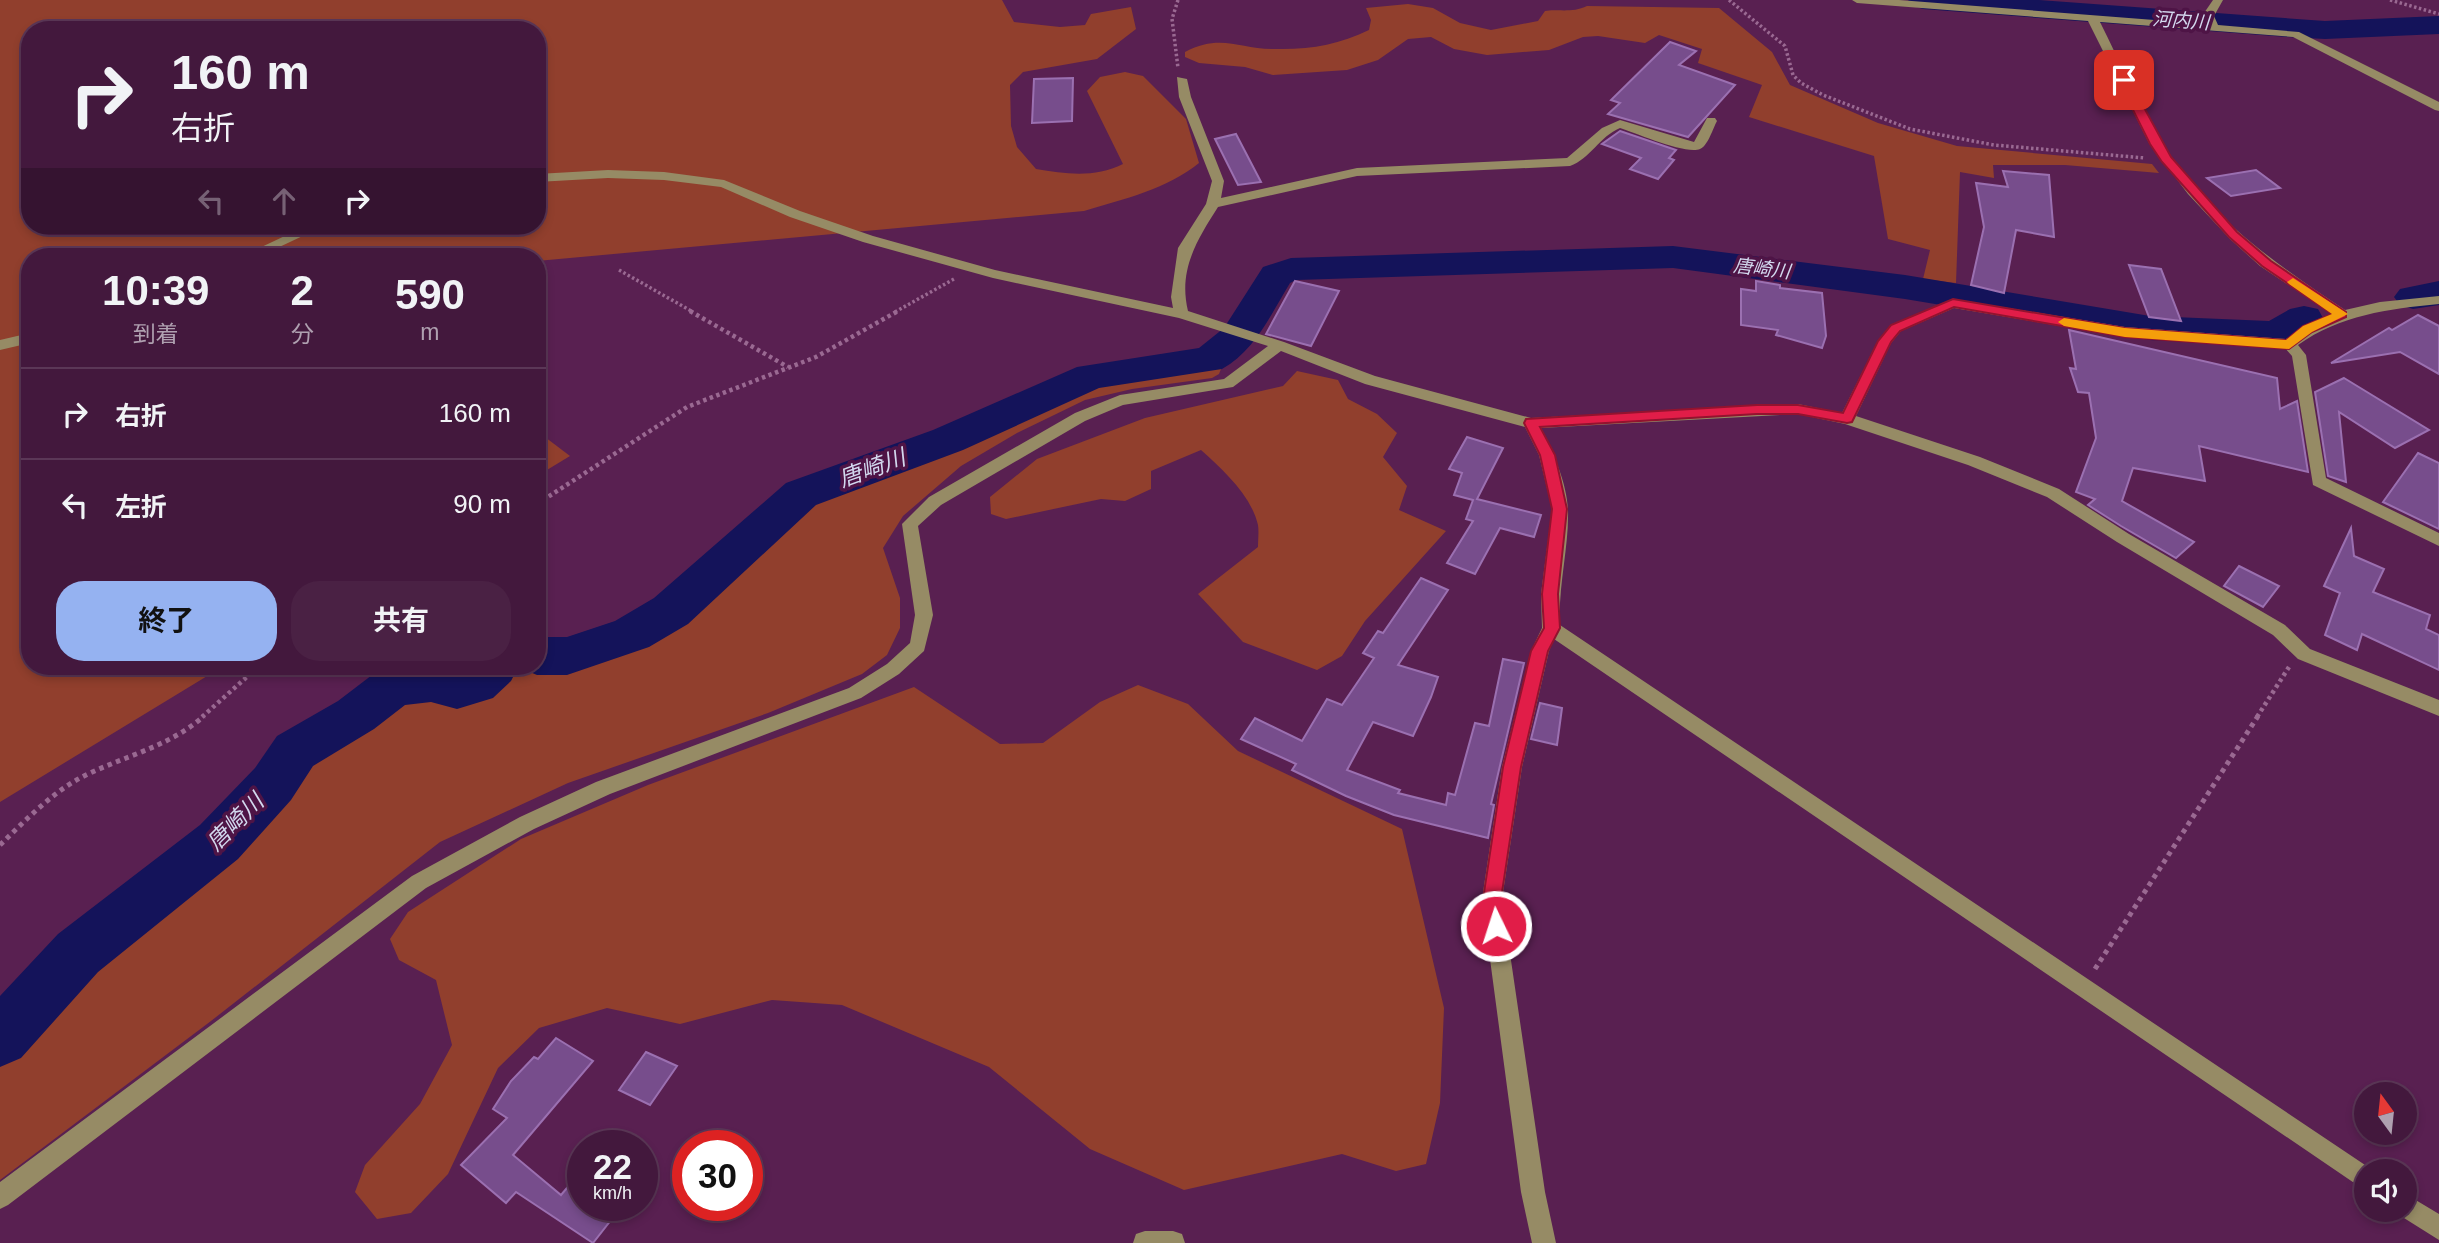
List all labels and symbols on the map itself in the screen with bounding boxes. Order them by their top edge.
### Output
water label: 河内川 [2152,8,2212,33]
pin [2094,50,2154,110]
water label: 唐崎川 [1732,255,1793,283]
water label: 唐崎川 [835,443,912,492]
water label: 唐崎川 [201,786,271,856]
position arrow [1459,889,1533,963]
north arrow [2354,1082,2417,1144]
speed limit sign: 30 [672,1130,763,1221]

